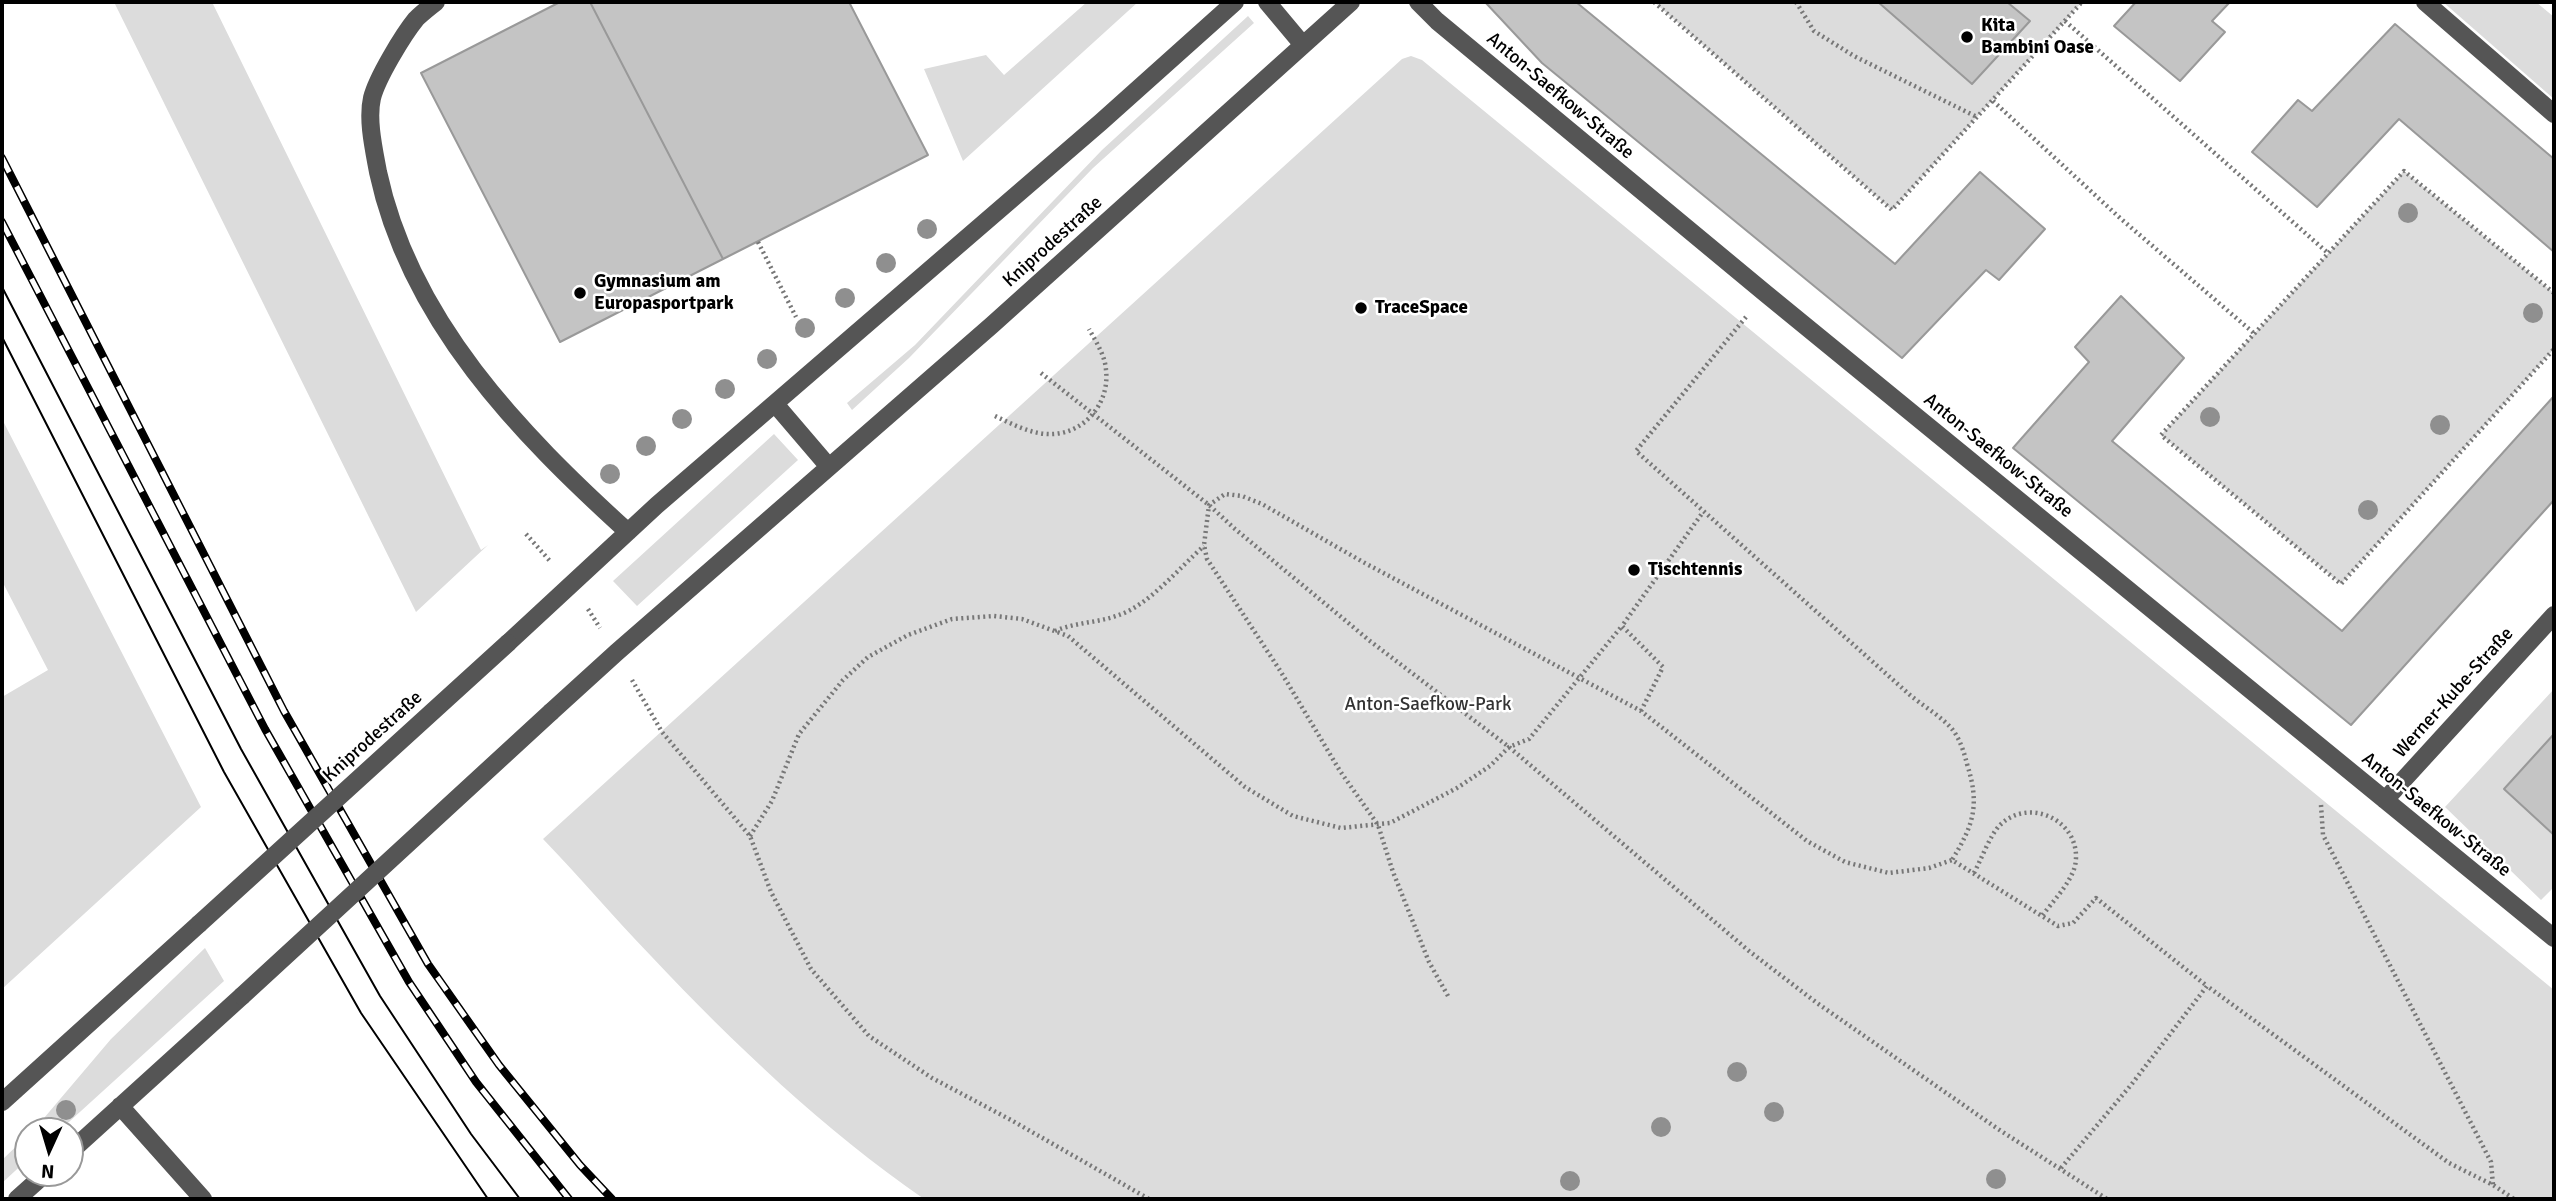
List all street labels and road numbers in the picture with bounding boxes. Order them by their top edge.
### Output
street label: Anton-Saefkow-Straße [1482,28,1638,164]
street label: Kniprodestraße [999,191,1107,293]
street label: Anton-Saefkow-Straße [1919,389,2077,523]
street label: Werner-Kube-Straße [2389,623,2519,763]
street label: Kniprodestraße [319,686,427,788]
street label: Anton-Saefkow-Straße [2357,748,2515,882]

